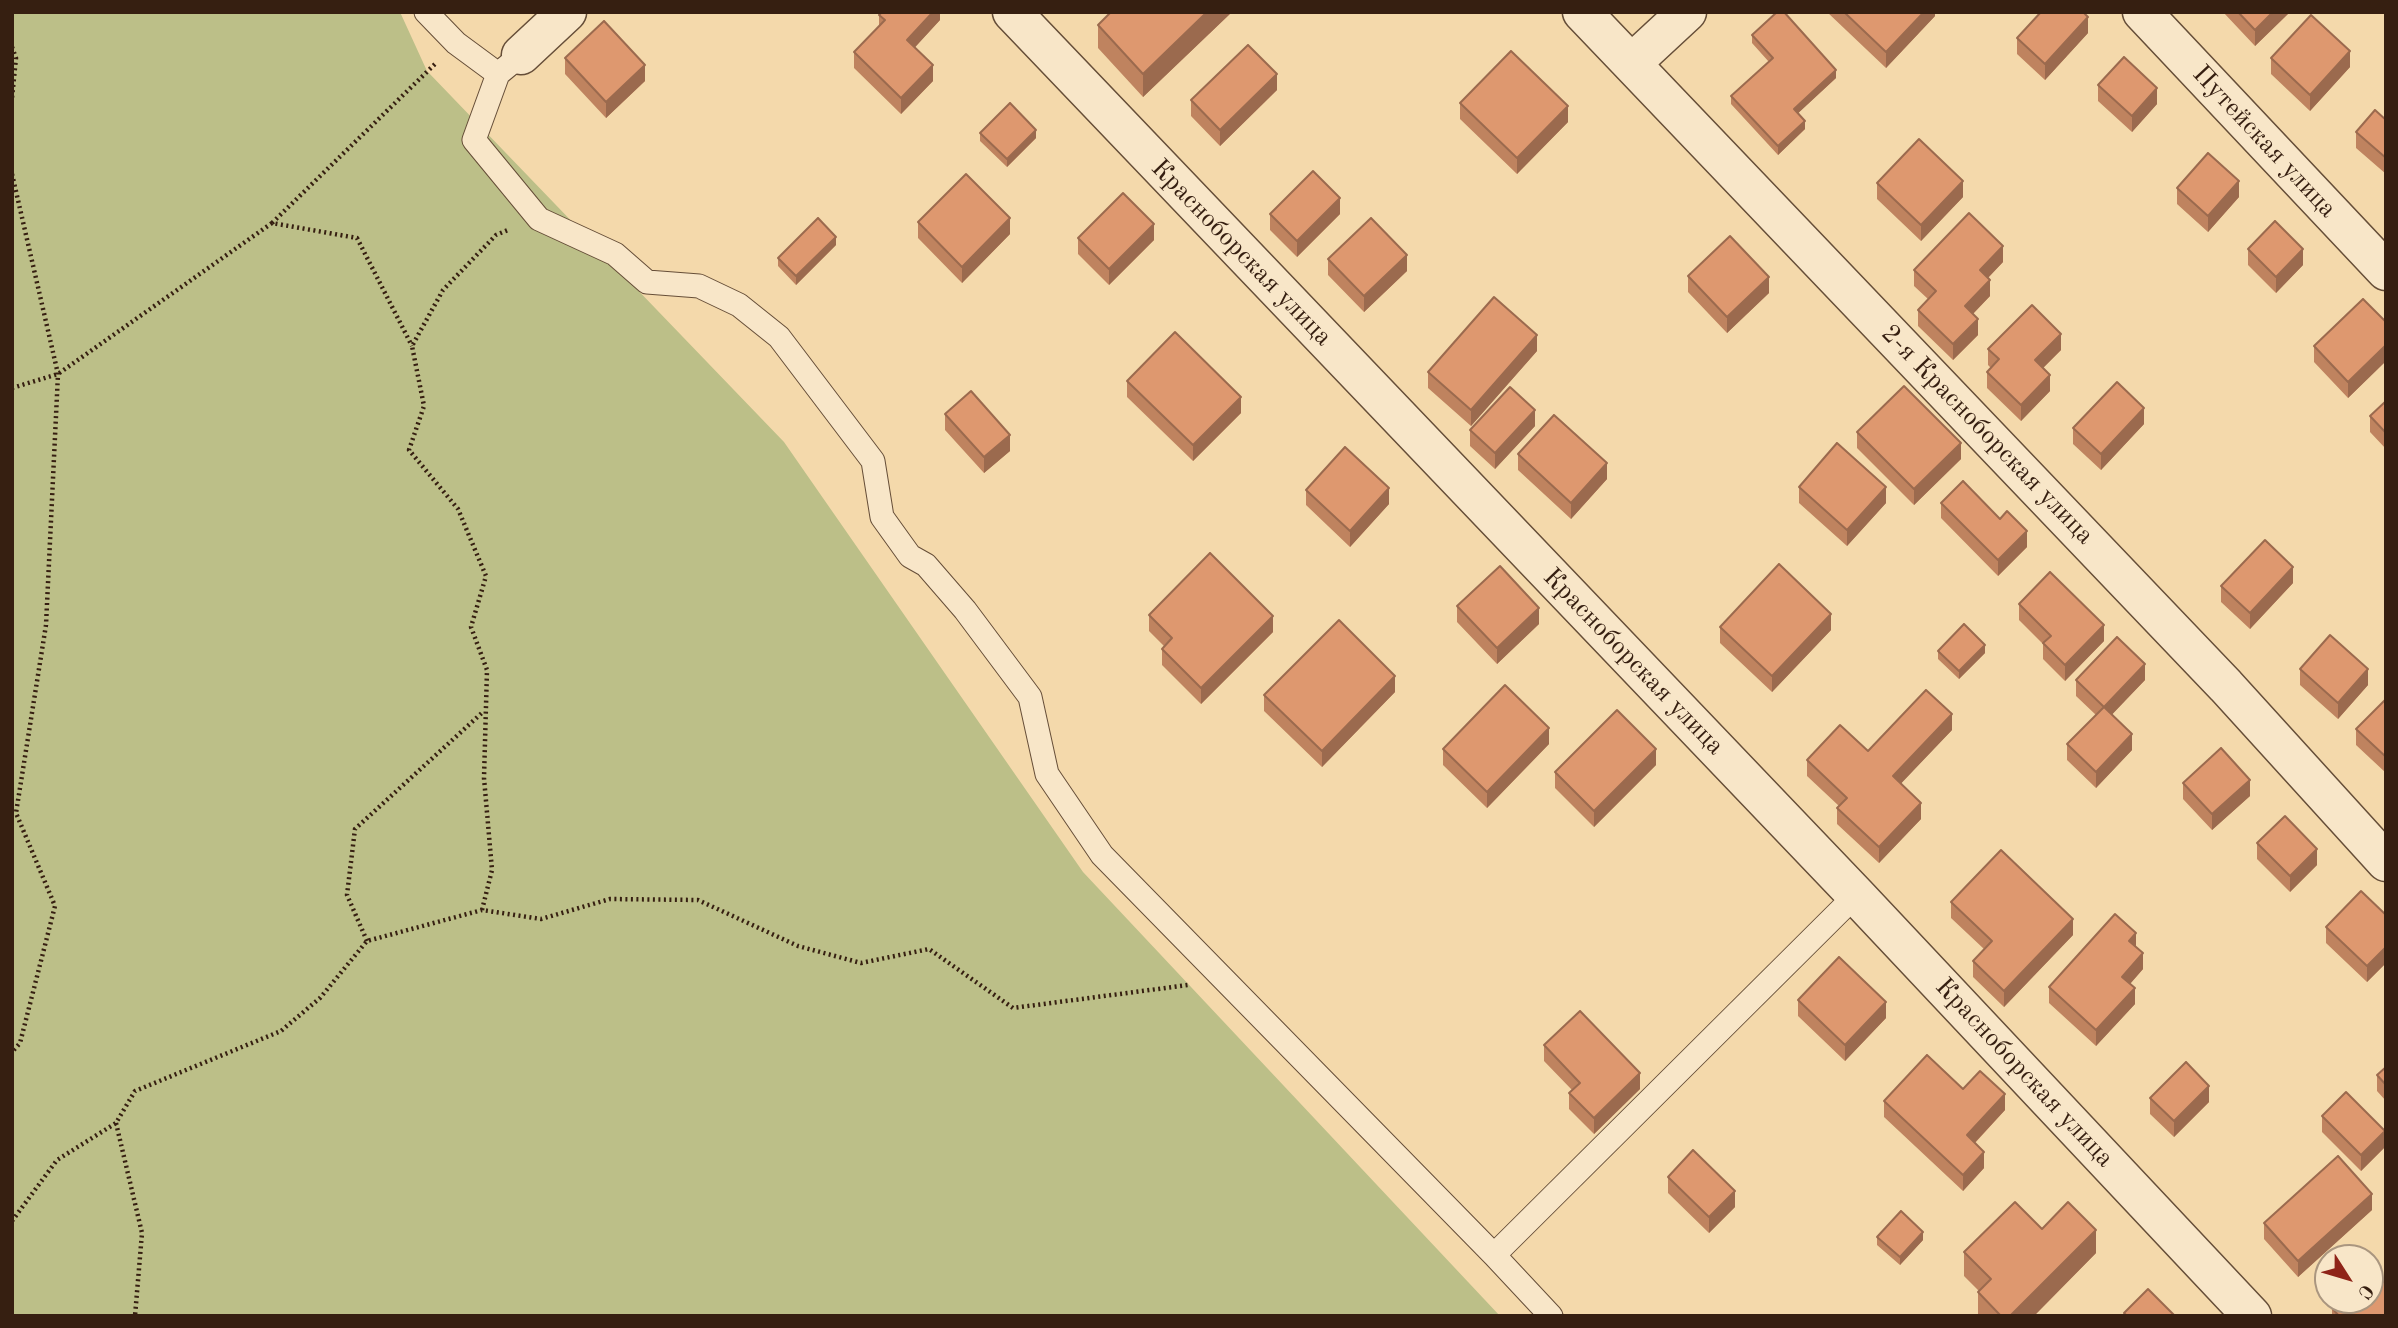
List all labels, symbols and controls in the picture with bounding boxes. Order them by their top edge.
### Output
street label: Путейская улица [2185,59,2343,225]
street label: Красноборская улица [1144,153,1338,353]
street label: 2-я Красноборская улица [1874,319,2100,551]
street label: Красноборская улица [1536,562,1730,762]
street label: Красноборская улица [1928,972,2120,1174]
north arrow [2314,1244,2384,1314]
text: С [2353,1280,2376,1301]

